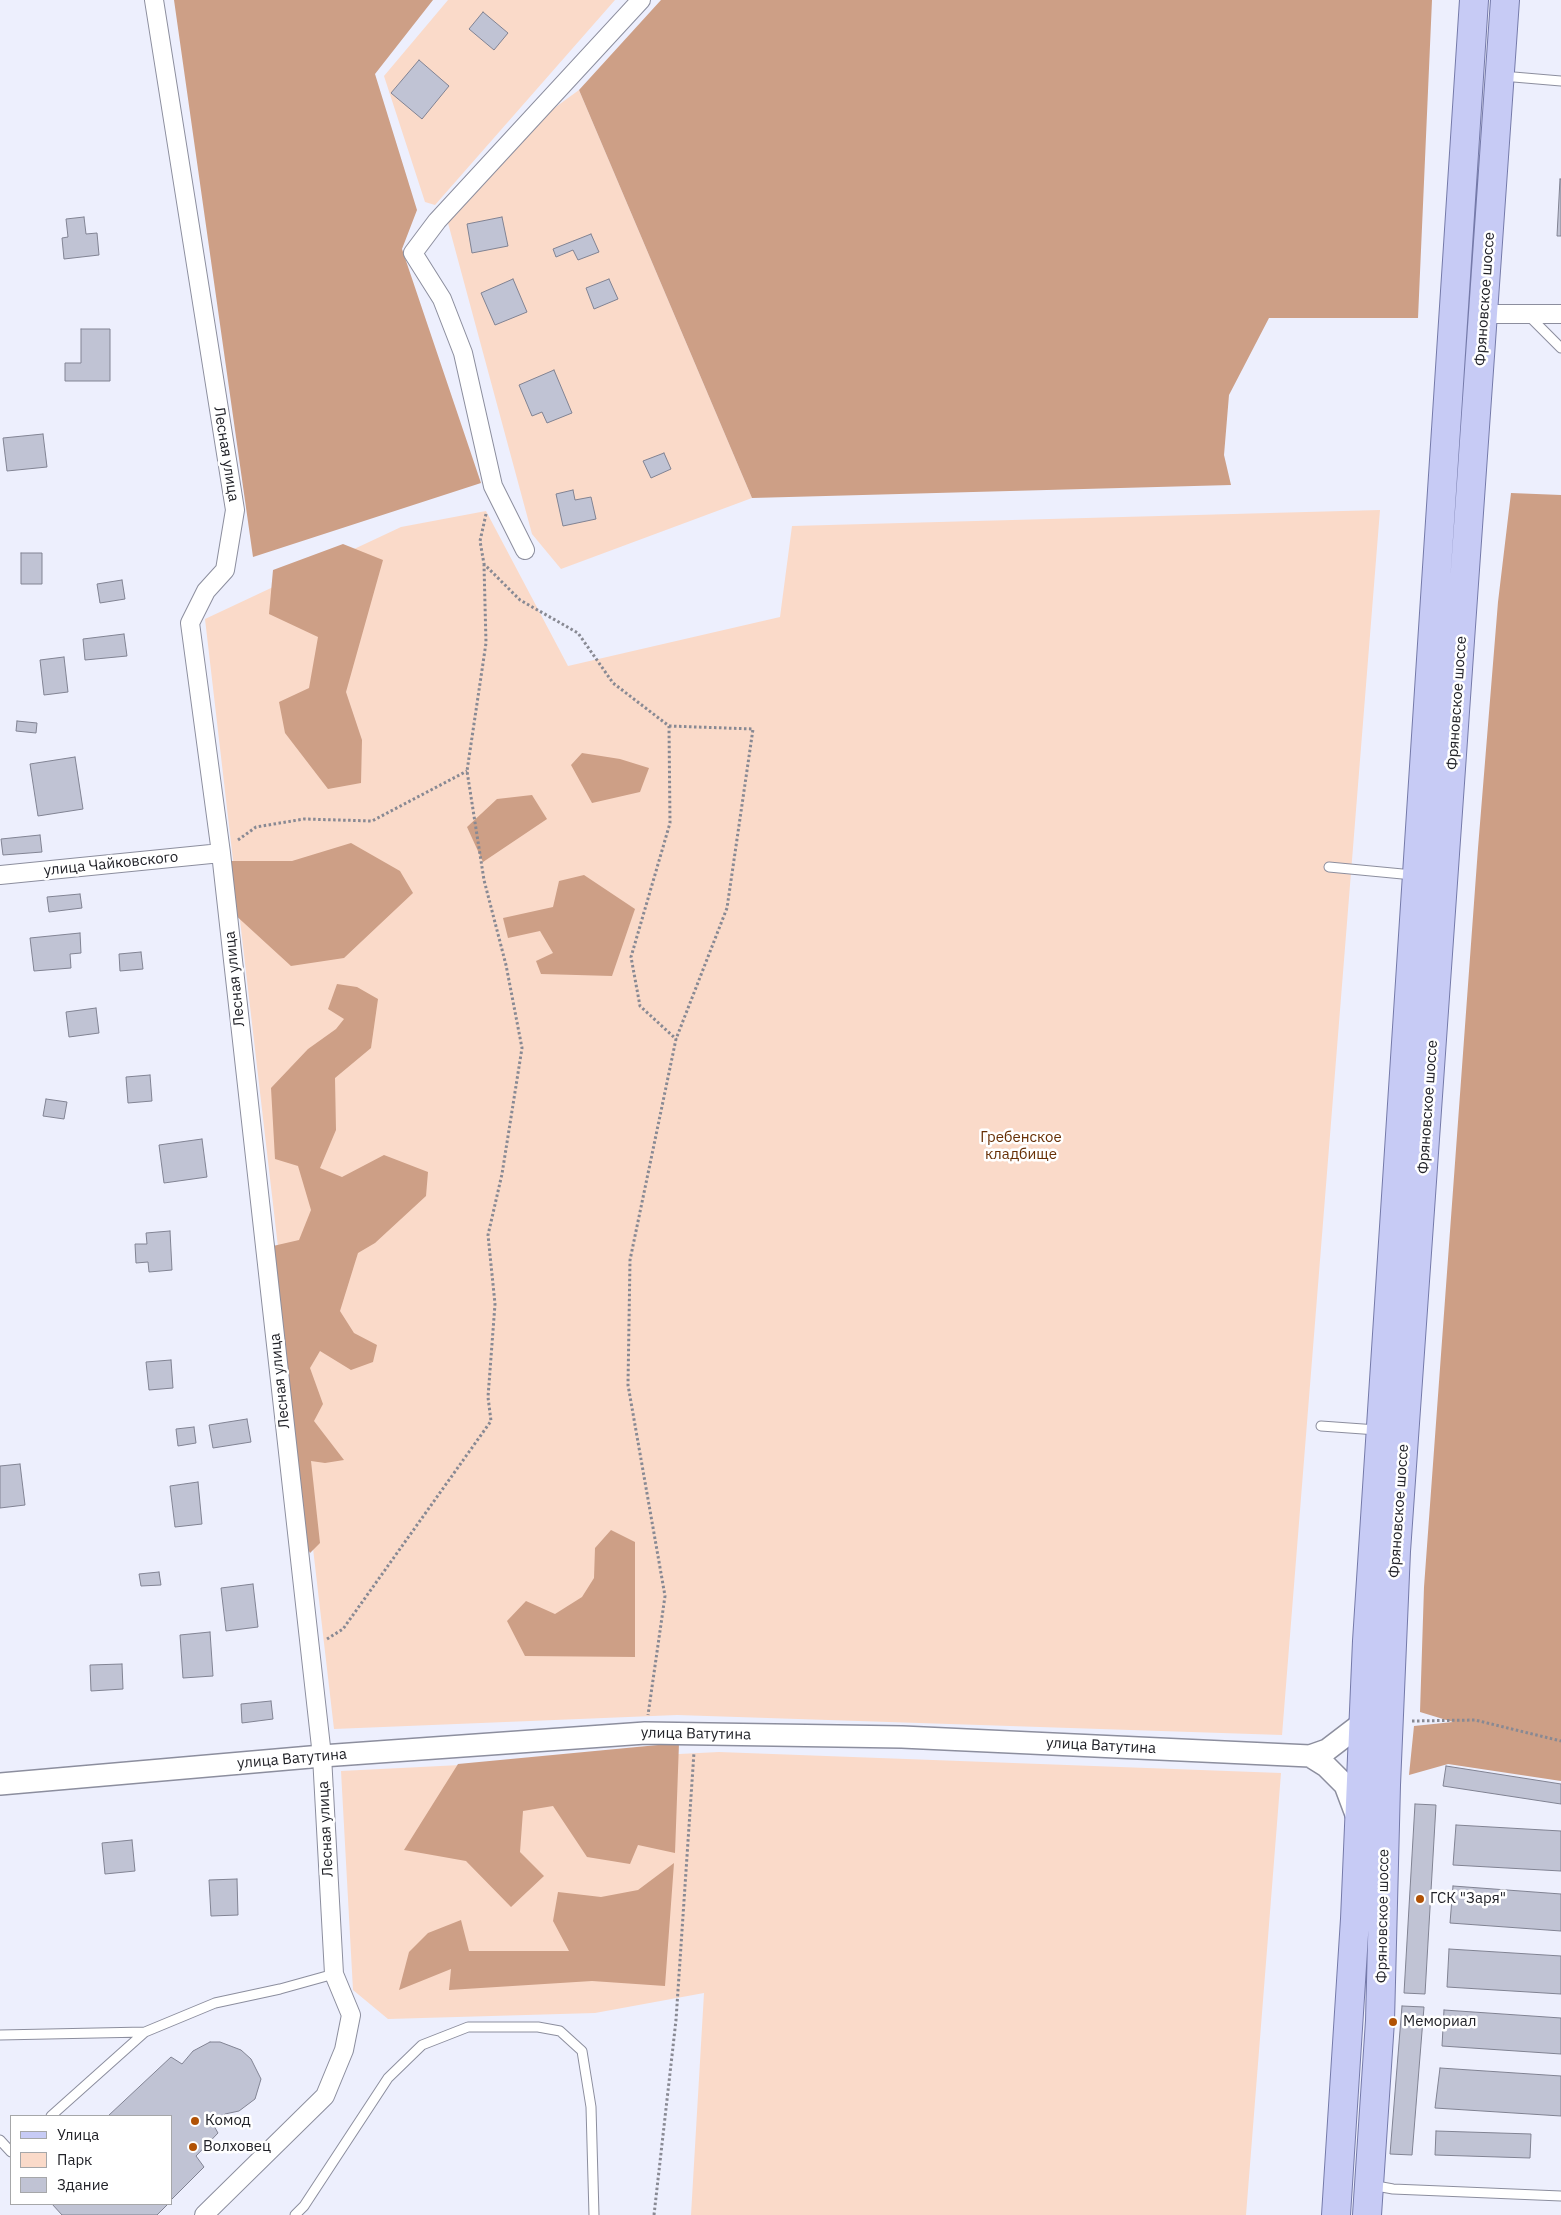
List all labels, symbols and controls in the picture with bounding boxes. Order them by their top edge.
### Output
street label: Фряновское шоссе [1471,231,1499,367]
street label: Лесная улица [210,405,242,503]
street label: Фряновское шоссе [1443,635,1471,771]
street label: улица Чайковского [43,848,179,880]
street label: Лесная улица [221,930,249,1028]
street label: Фряновское шоссе [1414,1039,1442,1175]
park label: Гребенское кладбище [980,1129,1062,1164]
street label: Лесная улица [266,1332,294,1430]
street label: Фряновское шоссе [1385,1443,1413,1579]
street label: улица Ватутина [641,1724,751,1744]
street label: улица Ватутина [1046,1734,1156,1758]
street label: улица Ватутина [236,1745,348,1773]
street label: Лесная улица [315,1781,337,1877]
street label: Фряновское шоссе [1373,1849,1393,1983]
place label: ГСК "Заря" [1430,1890,1506,1908]
marker: ГСК "Заря" [1414,1893,1426,1905]
place label: Мемориал [1403,2013,1476,2031]
marker: Мемориал [1387,2016,1399,2028]
place label: Комод [205,2112,251,2130]
legend [10,2115,172,2205]
marker: Комод [189,2115,201,2127]
text: Улица [57,2125,99,2144]
place label: Волховец [203,2138,271,2156]
marker: Волховец [187,2141,199,2153]
text: Парк [57,2150,92,2169]
text: Здание [57,2175,109,2194]

